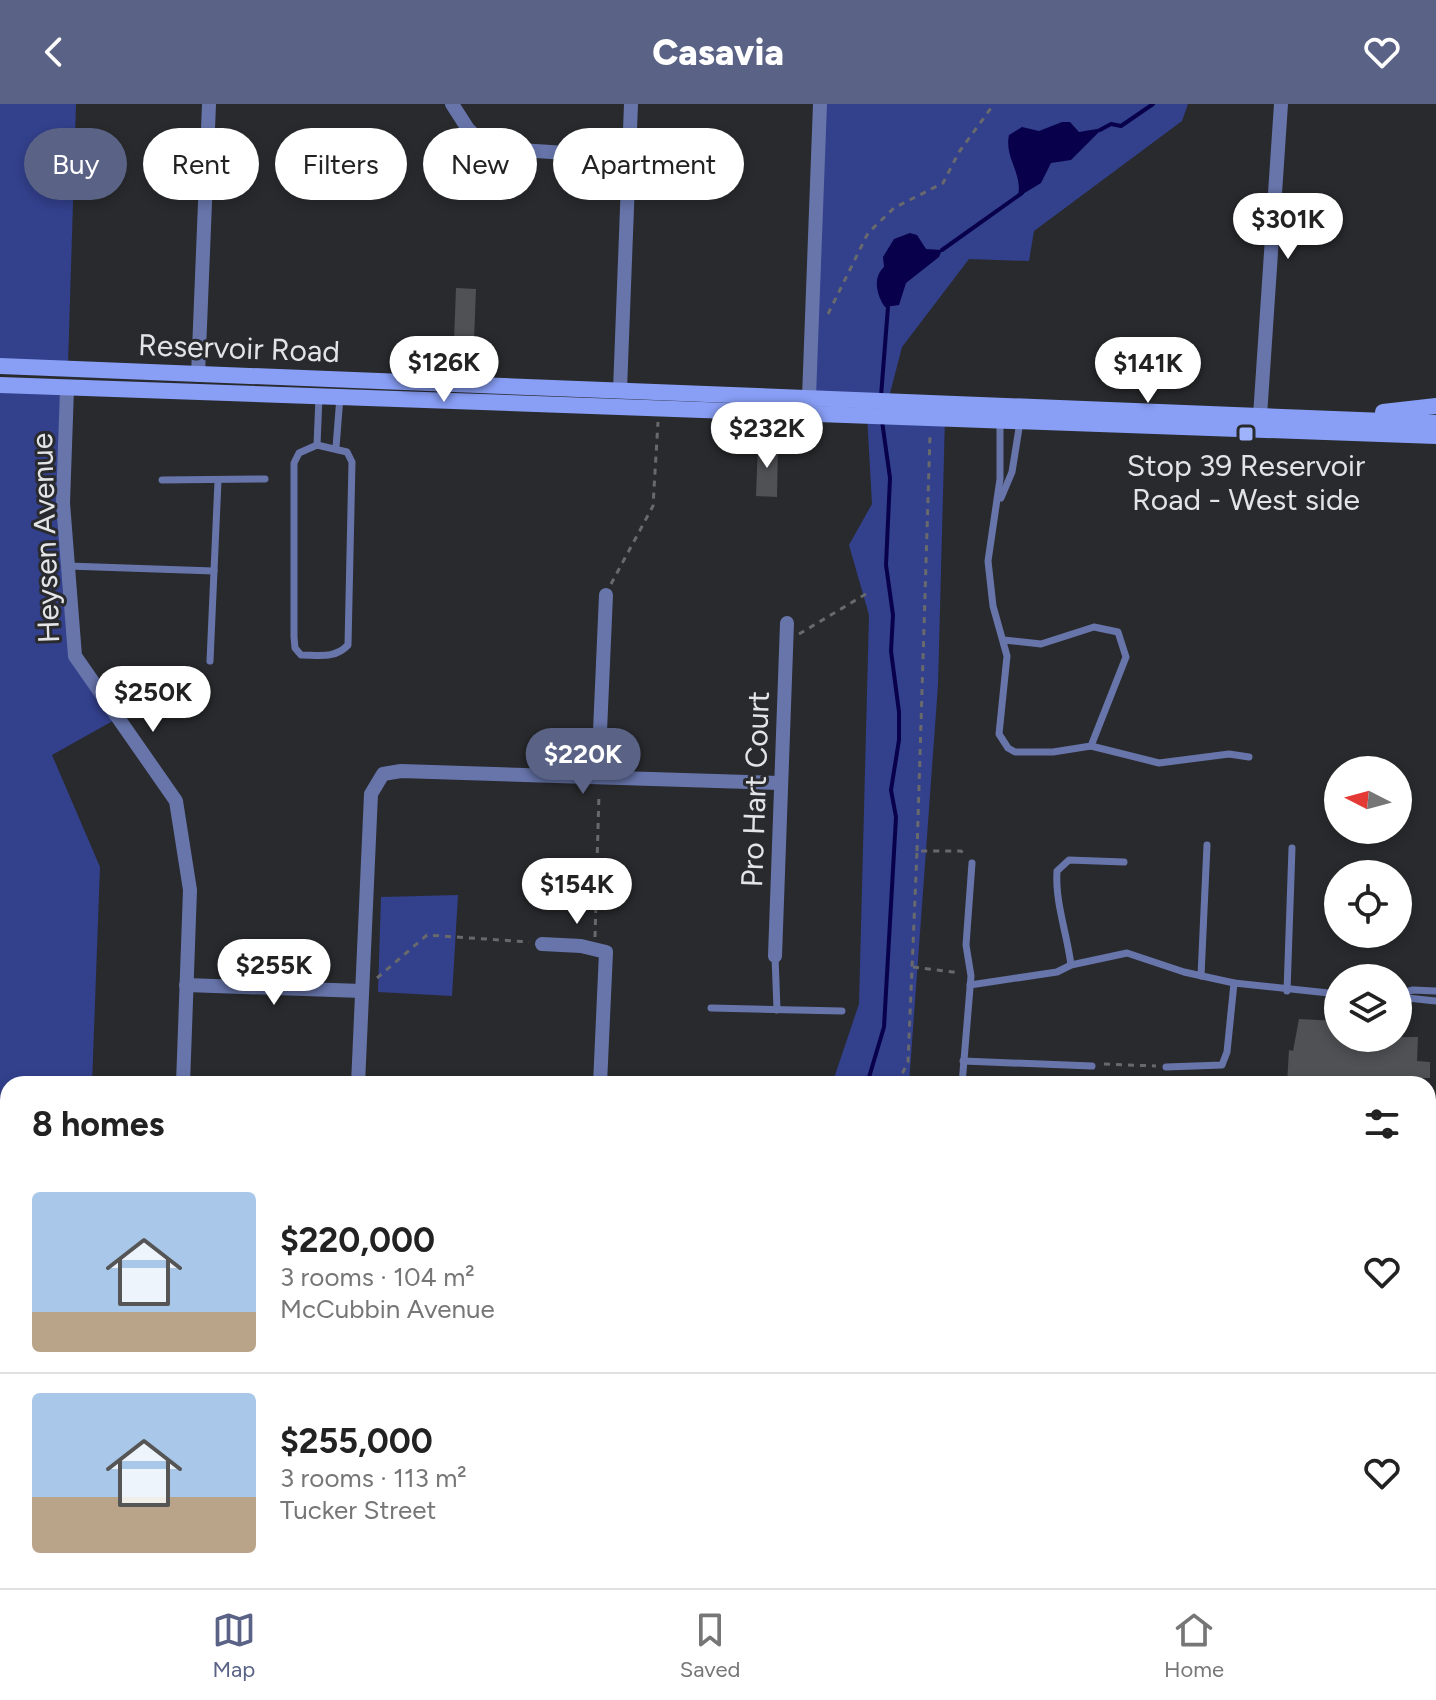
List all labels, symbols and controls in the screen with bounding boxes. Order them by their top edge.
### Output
icon: back [32,30,76,74]
icon: heart [1360,30,1404,74]
text: Casavia [652,31,784,74]
chip: Buy [24,128,127,200]
chip: Rent [143,128,259,200]
chip: Filters [275,128,407,200]
chip: New [423,128,537,200]
chip: Apartment [553,128,744,200]
pin: $301K [1232,193,1344,261]
text: $301K [1251,203,1325,235]
street label: Reservoir Road [137,326,341,370]
pin: $126K [388,336,500,404]
pin: $141K [1092,337,1204,405]
text: $126K [408,346,480,378]
text: $141K [1113,347,1183,379]
pin: $232K [711,402,823,470]
text: $232K [729,412,805,444]
marker: Stop 39 Reservoir Road - West side [1237,425,1255,443]
street label: Heysen Avenue [23,432,67,644]
place label: Stop 39 Reservoir Road - West side [1127,447,1365,518]
pin: $250K [97,666,209,734]
text: $250K [114,676,192,708]
street label: Pro Hart Court [733,690,777,888]
pin: $220K [527,728,639,796]
text: $220K [544,738,622,770]
north arrow [1324,756,1412,844]
map controls [1324,756,1412,1052]
pin: $154K [521,858,633,926]
button: locate [1324,860,1412,948]
text: $154K [540,868,614,900]
pin: $255K [218,939,330,1007]
text: $255K [236,949,313,981]
button: layers [1324,964,1412,1052]
icon: filters [1360,1102,1404,1146]
text: 8 homes [32,1104,164,1145]
text: $220,000 [280,1220,435,1261]
icon: home [96,1224,192,1320]
icon: heart [1360,1250,1404,1294]
text: 3 rooms · 104 m² [280,1261,475,1293]
text: McCubbin Avenue [280,1293,495,1325]
text: $255,000 [280,1421,433,1462]
icon: home [96,1425,192,1521]
icon: heart [1360,1451,1404,1495]
text: 3 rooms · 113 m² [280,1462,467,1494]
text: Tucker Street [280,1494,436,1526]
tab: Map [212,1608,256,1683]
tab: Saved [680,1608,740,1683]
tab: Home [1164,1608,1224,1683]

